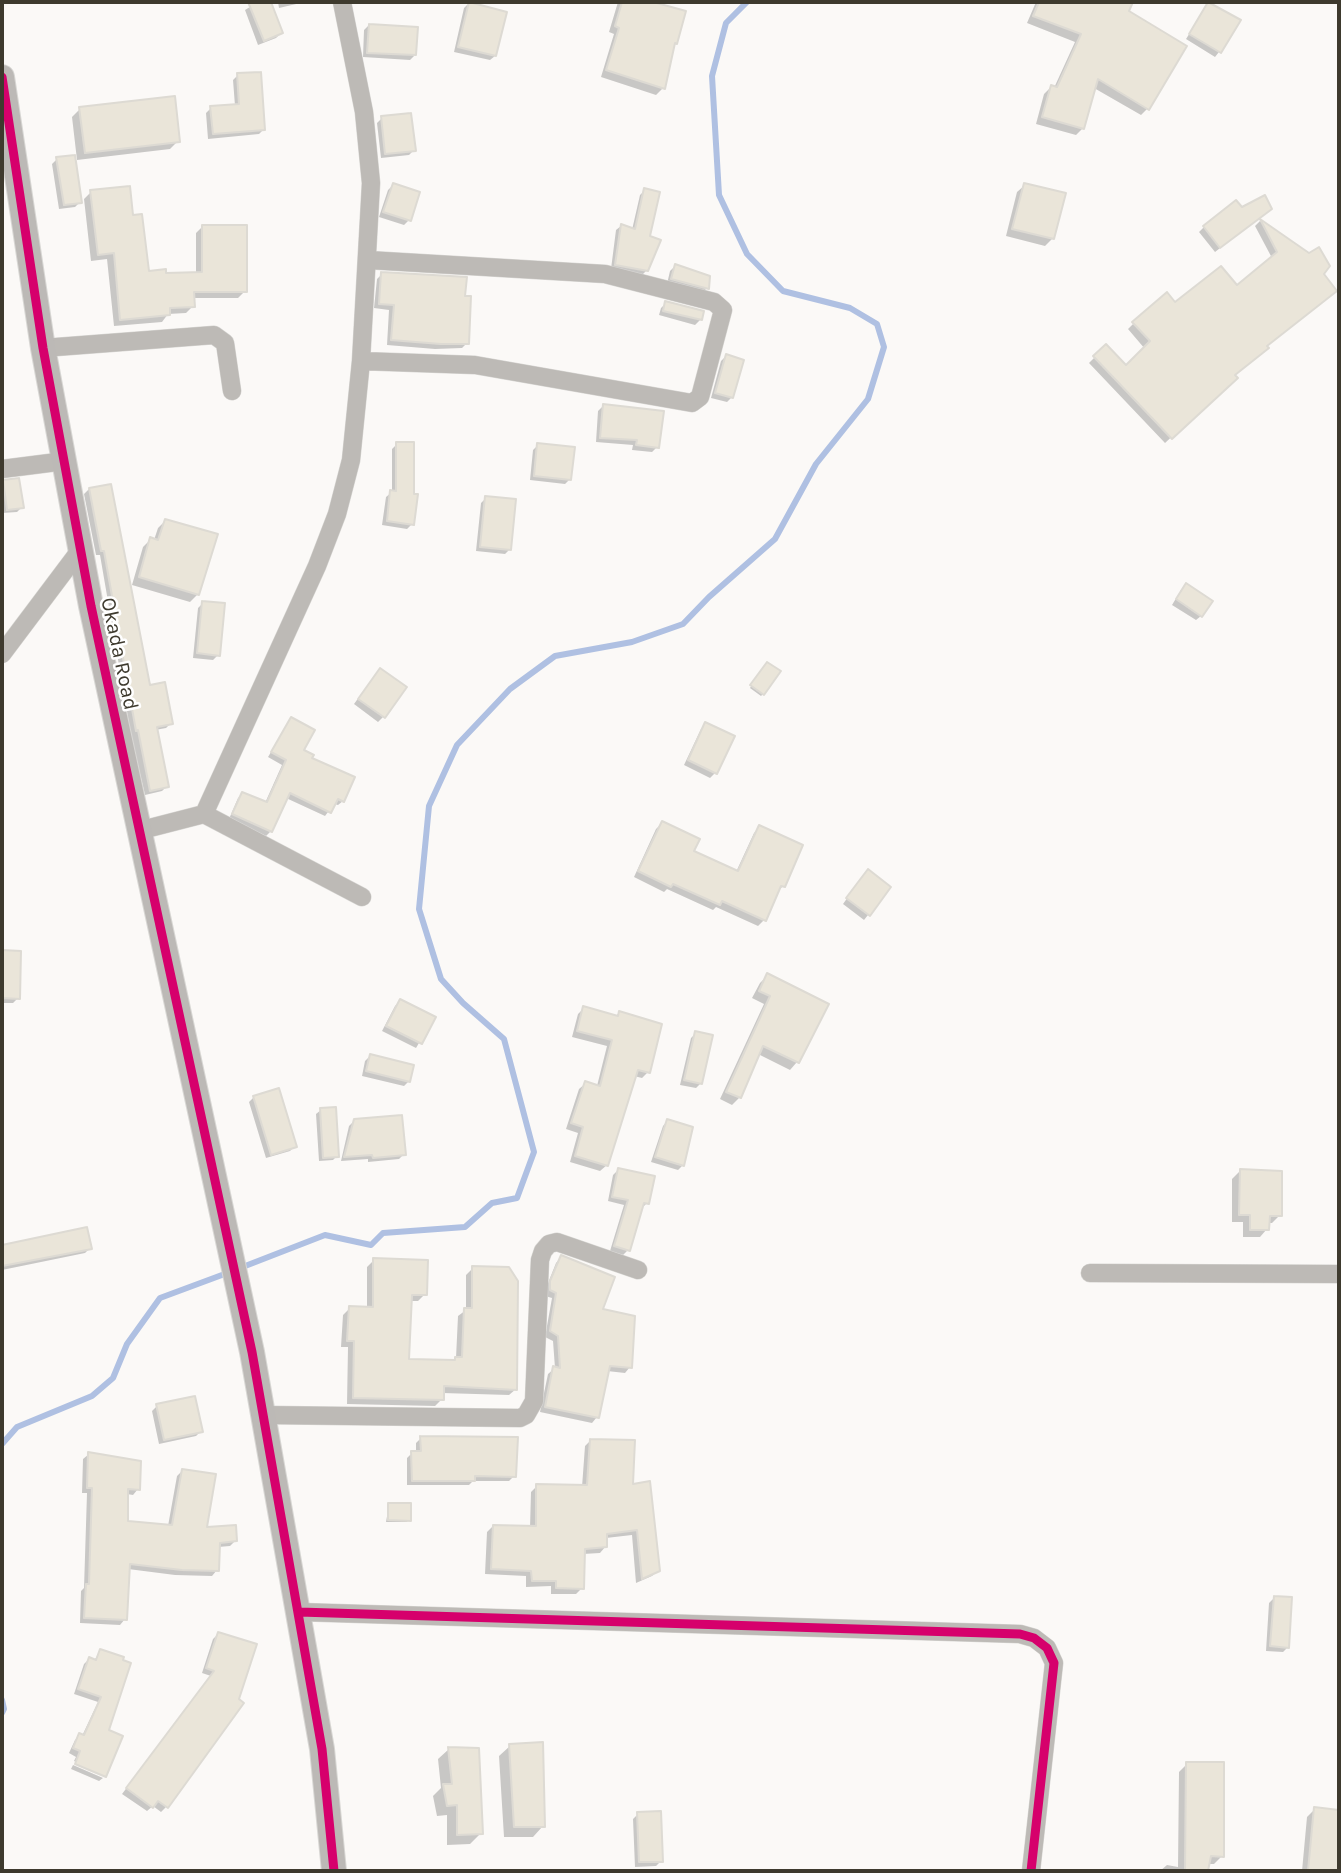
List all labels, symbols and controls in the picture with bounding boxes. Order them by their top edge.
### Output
street label: Okada Road [95,595,143,713]

